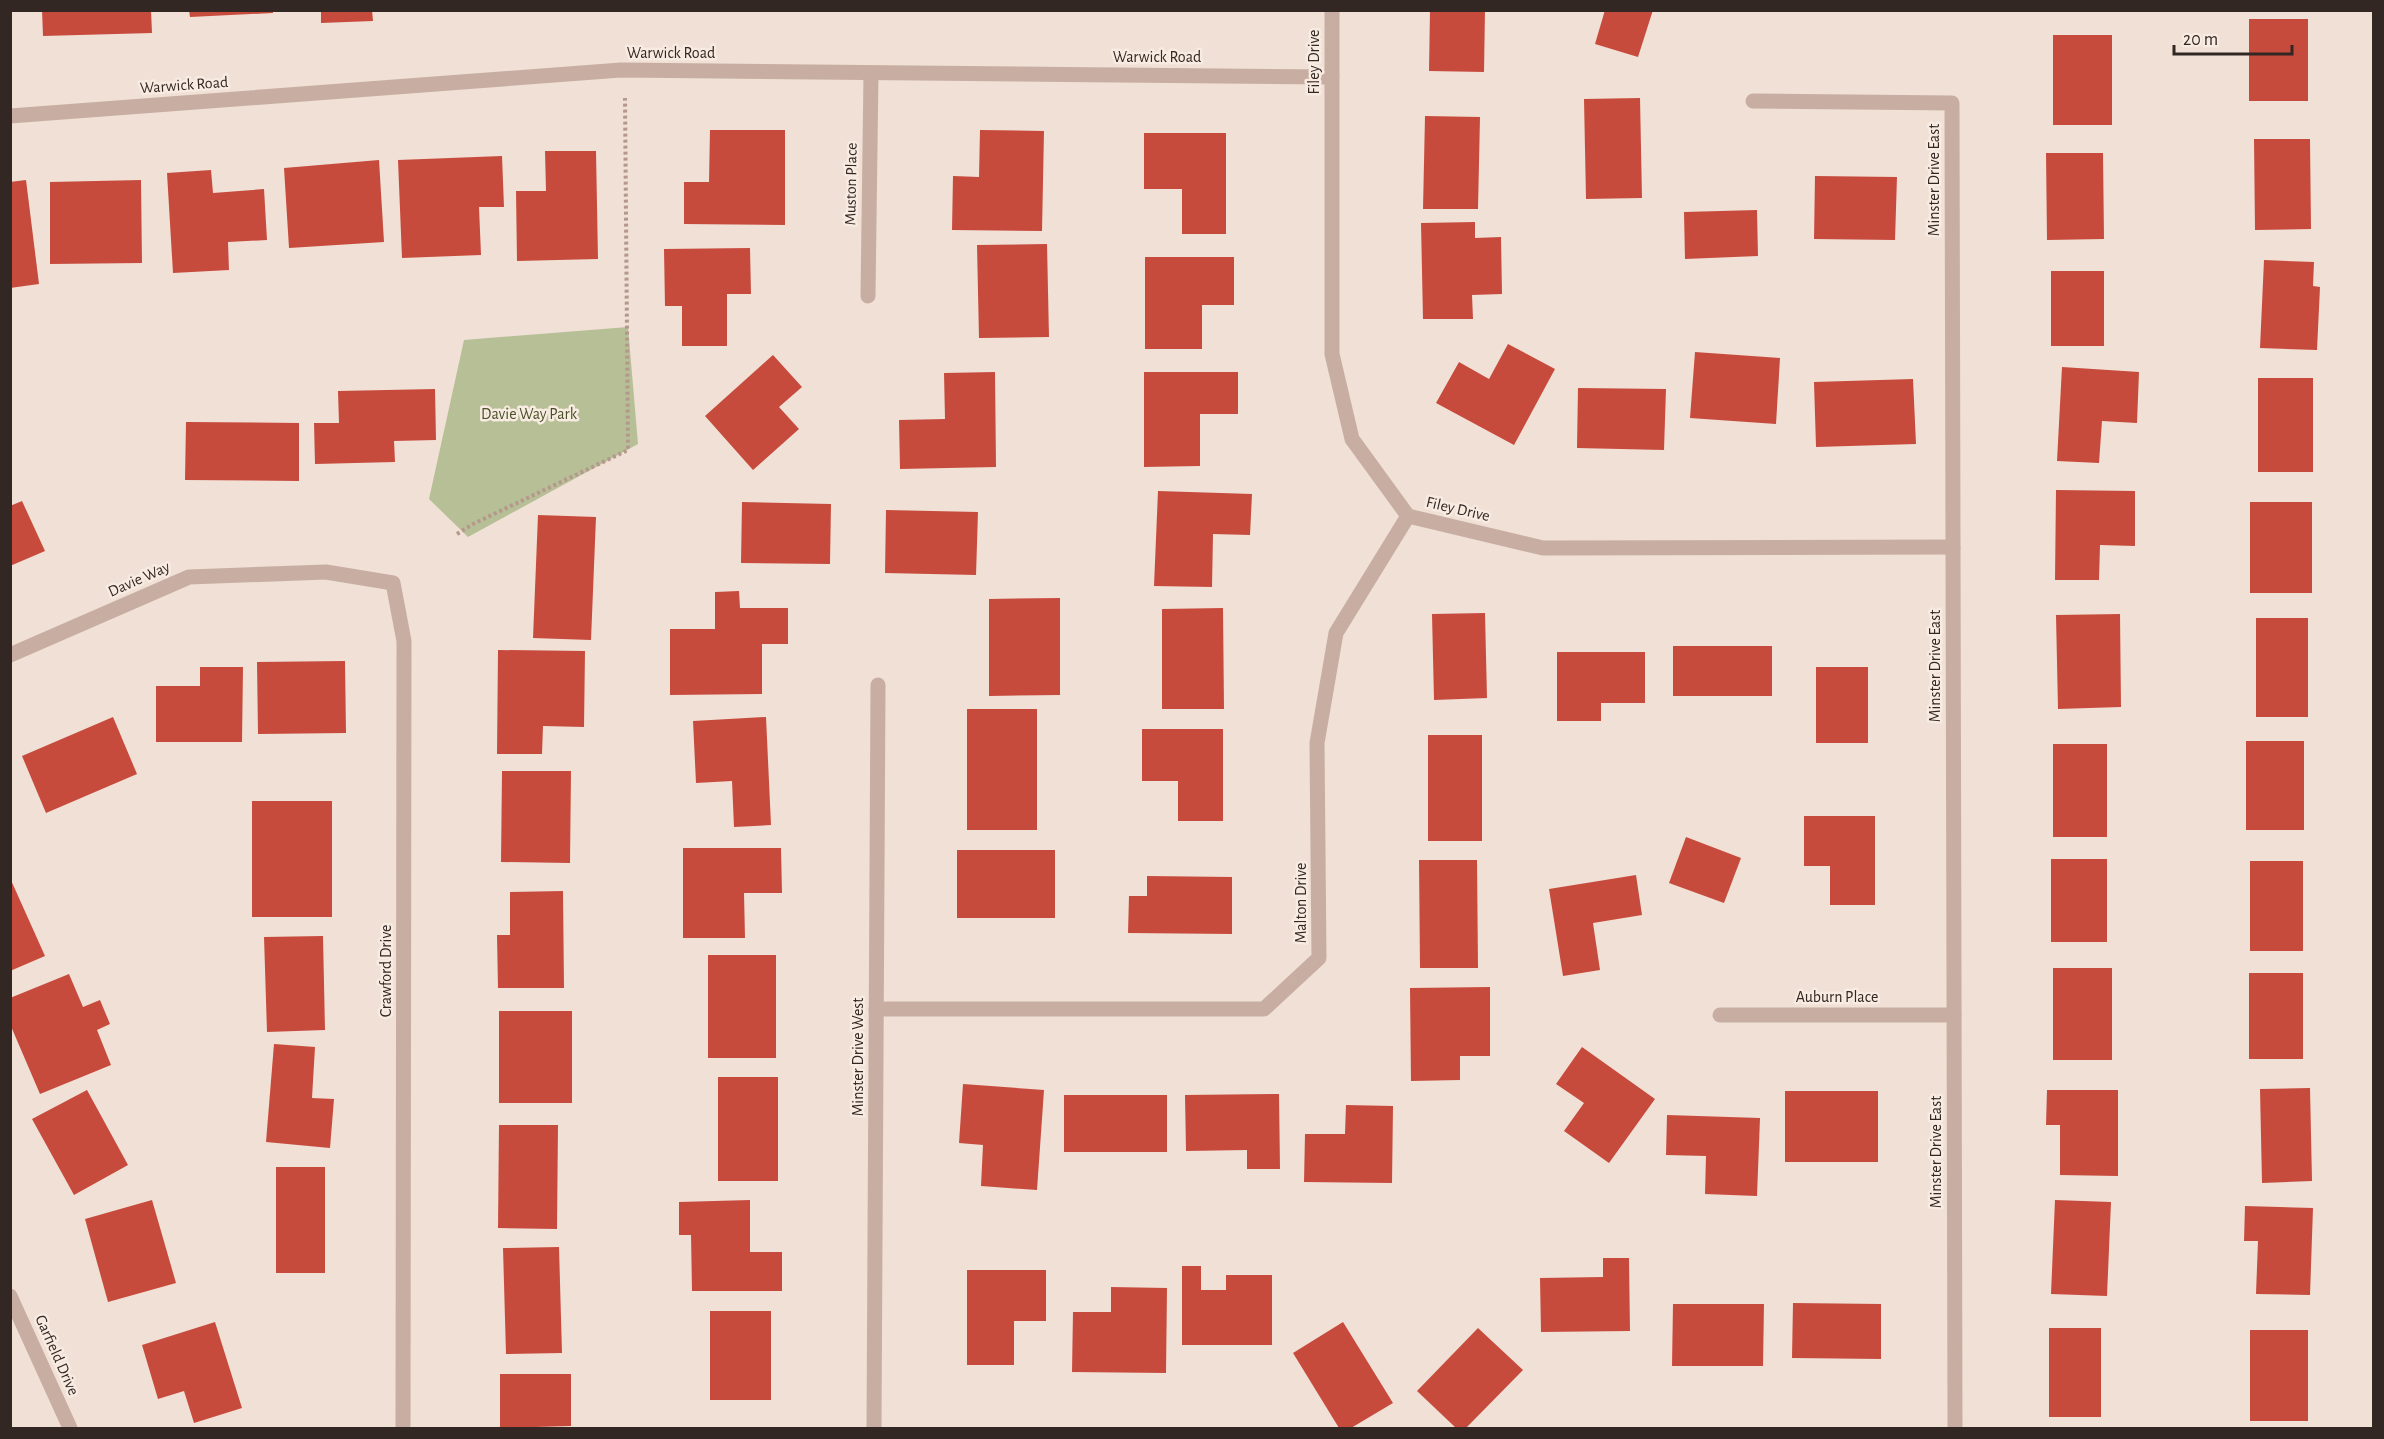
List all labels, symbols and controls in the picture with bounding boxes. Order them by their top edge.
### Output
scale bar [2174,18,2292,56]
street label: Filey Drive [1306,30,1323,94]
text: 20 m [2183,31,2218,49]
street label: Warwick Road [627,45,715,61]
street label: Warwick Road [1113,49,1201,65]
street label: Warwick Road [139,74,229,96]
street label: Minster Drive East [1926,124,1942,236]
street label: Muston Place [842,142,860,226]
park label: Davie Way Park [481,406,578,423]
street label: Filey Drive [1424,494,1491,525]
street label: Davie Way [106,558,173,601]
street label: Minster Drive East [1927,610,1943,722]
street label: Malton Drive [1293,863,1309,943]
street label: Crawford Drive [378,925,394,1017]
street label: Auburn Place [1796,989,1878,1005]
street label: Minster Drive West [850,998,866,1116]
street label: Minster Drive East [1928,1096,1944,1208]
street label: Garfield Drive [32,1312,82,1398]

